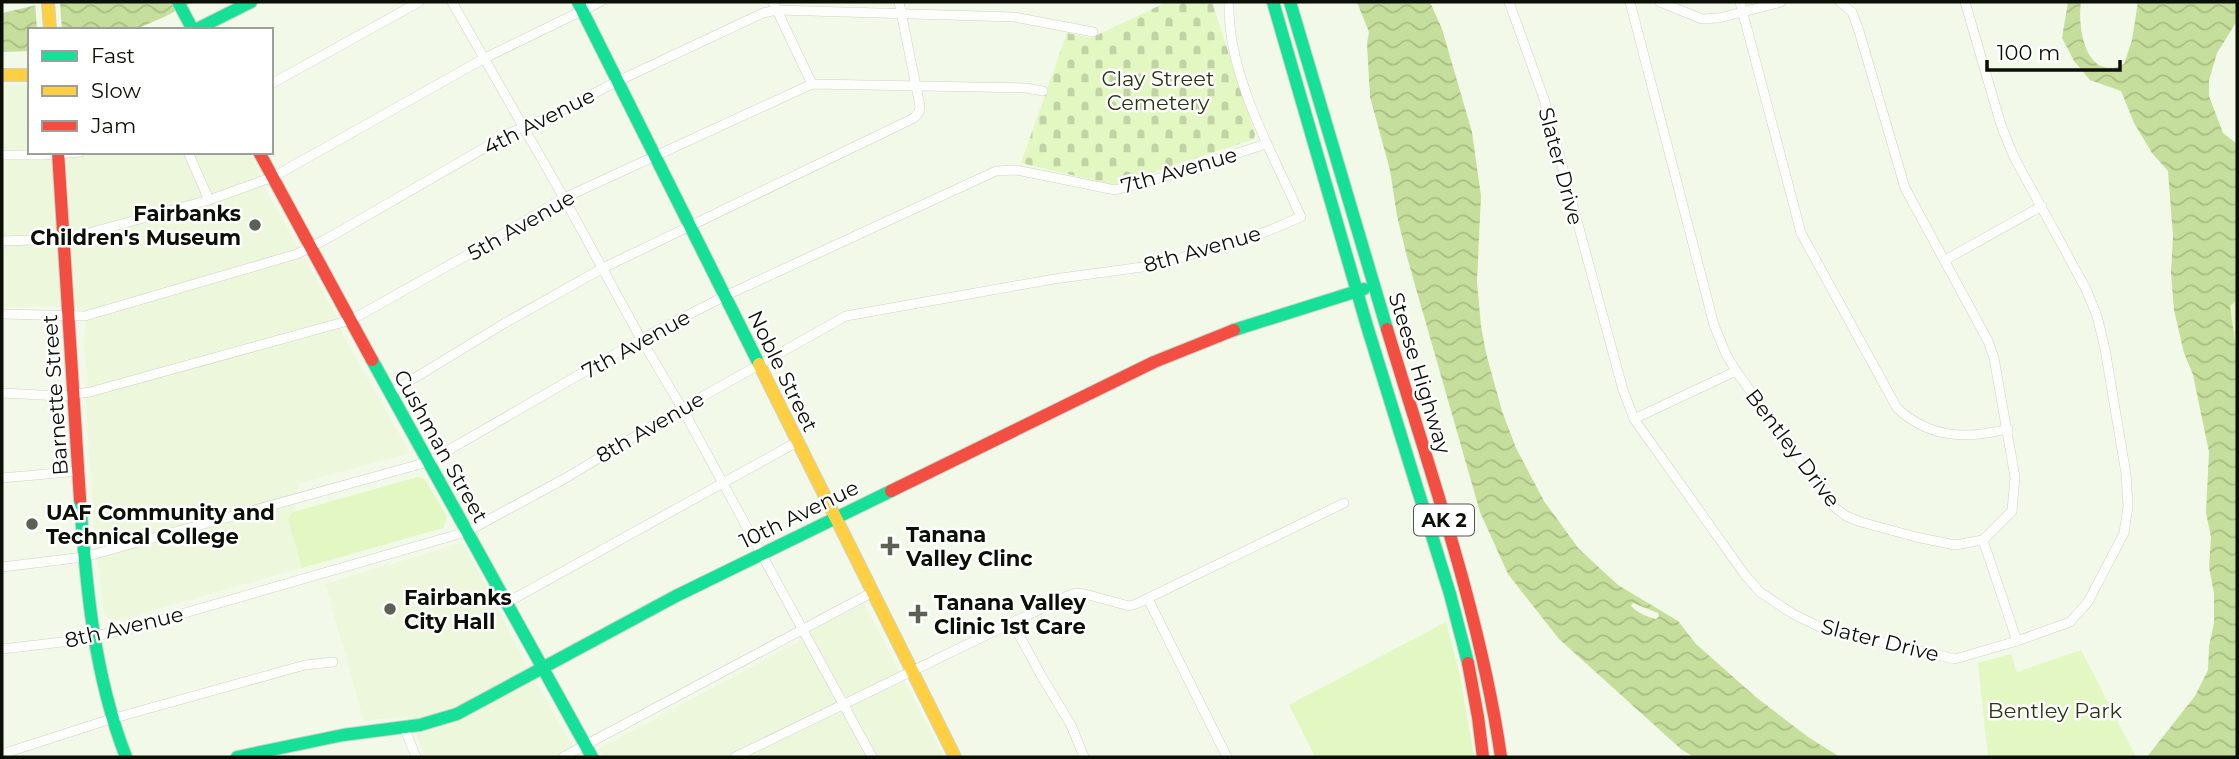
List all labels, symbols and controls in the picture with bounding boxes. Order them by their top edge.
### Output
legend [28,28,273,154]
scale bar [1987,28,2120,72]
text: 100 m [1997,40,2060,65]
text: Fast [91,43,135,68]
park label: Clay Street Cemetery [1102,66,1214,115]
text: Slow [91,78,141,103]
street label: 4th Avenue [479,82,599,160]
street label: Slater Drive [1533,104,1589,228]
text: Jam [90,113,136,138]
street label: 7th Avenue [1118,142,1240,198]
street label: 5th Avenue [463,184,579,266]
place label: Fairbanks Children's Museum [30,201,241,250]
marker: Fairbanks Children's Museum [247,217,263,233]
street label: 8th Avenue [1140,220,1264,278]
street label: Steese Highway [1384,289,1457,457]
street label: 7th Avenue [578,304,694,384]
street label: Noble Street [743,306,823,436]
street label: Barnette Street [37,314,73,476]
street label: Cushman Street [389,365,493,527]
street label: Bentley Drive [1740,384,1846,512]
street label: 8th Avenue [591,386,709,468]
street label: 10th Avenue [735,474,863,554]
place label: UAF Community and Technical College [46,500,275,549]
road number: AK 2 [1414,505,1474,536]
marker: UAF Community and Technical College [24,516,40,532]
place label: Tanana Valley Clinc [905,522,1033,571]
marker: Tanana Valley Clinc [880,536,900,556]
place label: Fairbanks City Hall [404,585,512,634]
place label: Tanana Valley Clinic 1st Care [934,590,1087,639]
street label: 8th Avenue [62,601,186,653]
marker: Fairbanks City Hall [382,601,398,617]
marker: Tanana Valley Clinic 1st Care [908,604,928,624]
street label: Slater Drive [1818,613,1942,667]
park label: Bentley Park [1988,698,2123,723]

